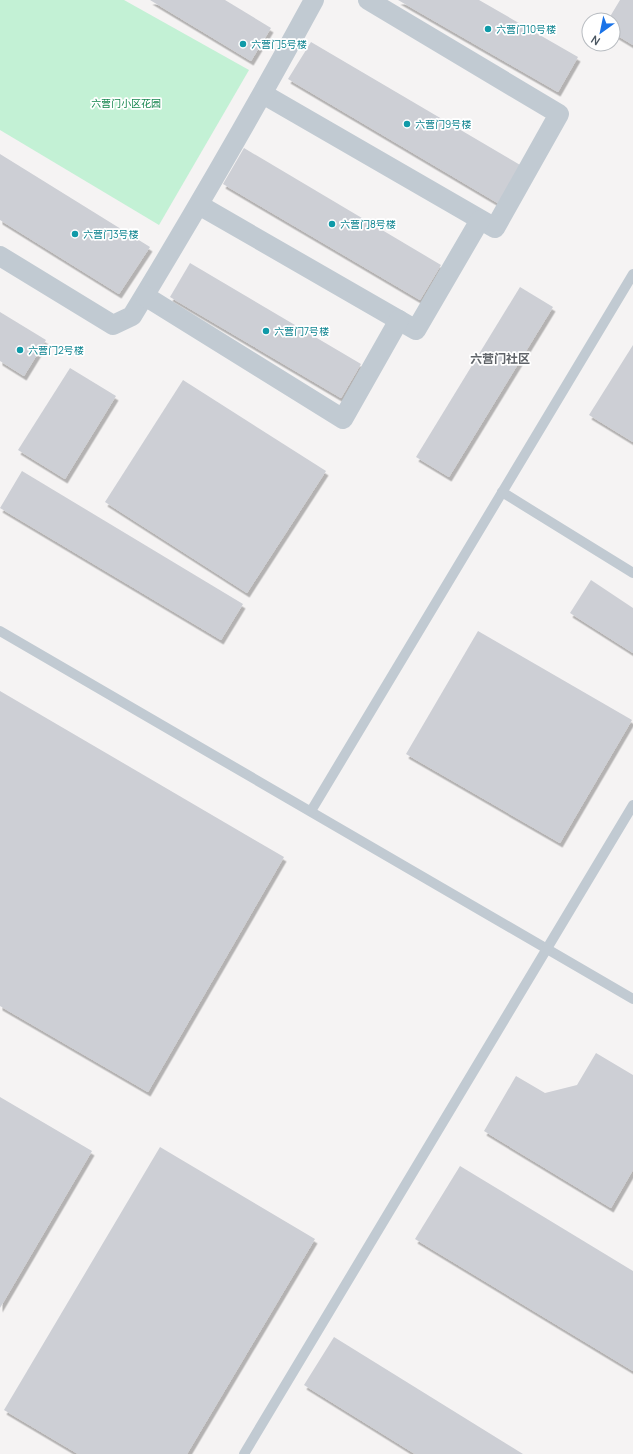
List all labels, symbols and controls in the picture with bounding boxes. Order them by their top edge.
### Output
north arrow [581,12,621,52]
place label: 六营门10号楼 [496,22,556,36]
marker: 六营门10号楼 [483,24,493,34]
text: N [588,32,603,49]
place label: 六营门5号楼 [251,37,307,51]
marker: 六营门5号楼 [238,39,248,49]
park label: 六营门小区花园 [91,96,161,110]
place label: 六营门9号楼 [415,117,471,131]
marker: 六营门9号楼 [402,119,412,129]
place label: 六营门8号楼 [340,217,396,231]
marker: 六营门8号楼 [327,219,337,229]
place label: 六营门3号楼 [83,227,139,241]
marker: 六营门3号楼 [70,229,80,239]
place label: 六营门7号楼 [274,324,329,338]
marker: 六营门7号楼 [261,326,271,336]
place label: 六营门2号楼 [28,343,84,357]
marker: 六营门2号楼 [15,345,25,355]
district label: 六营门社区 [470,350,530,367]

